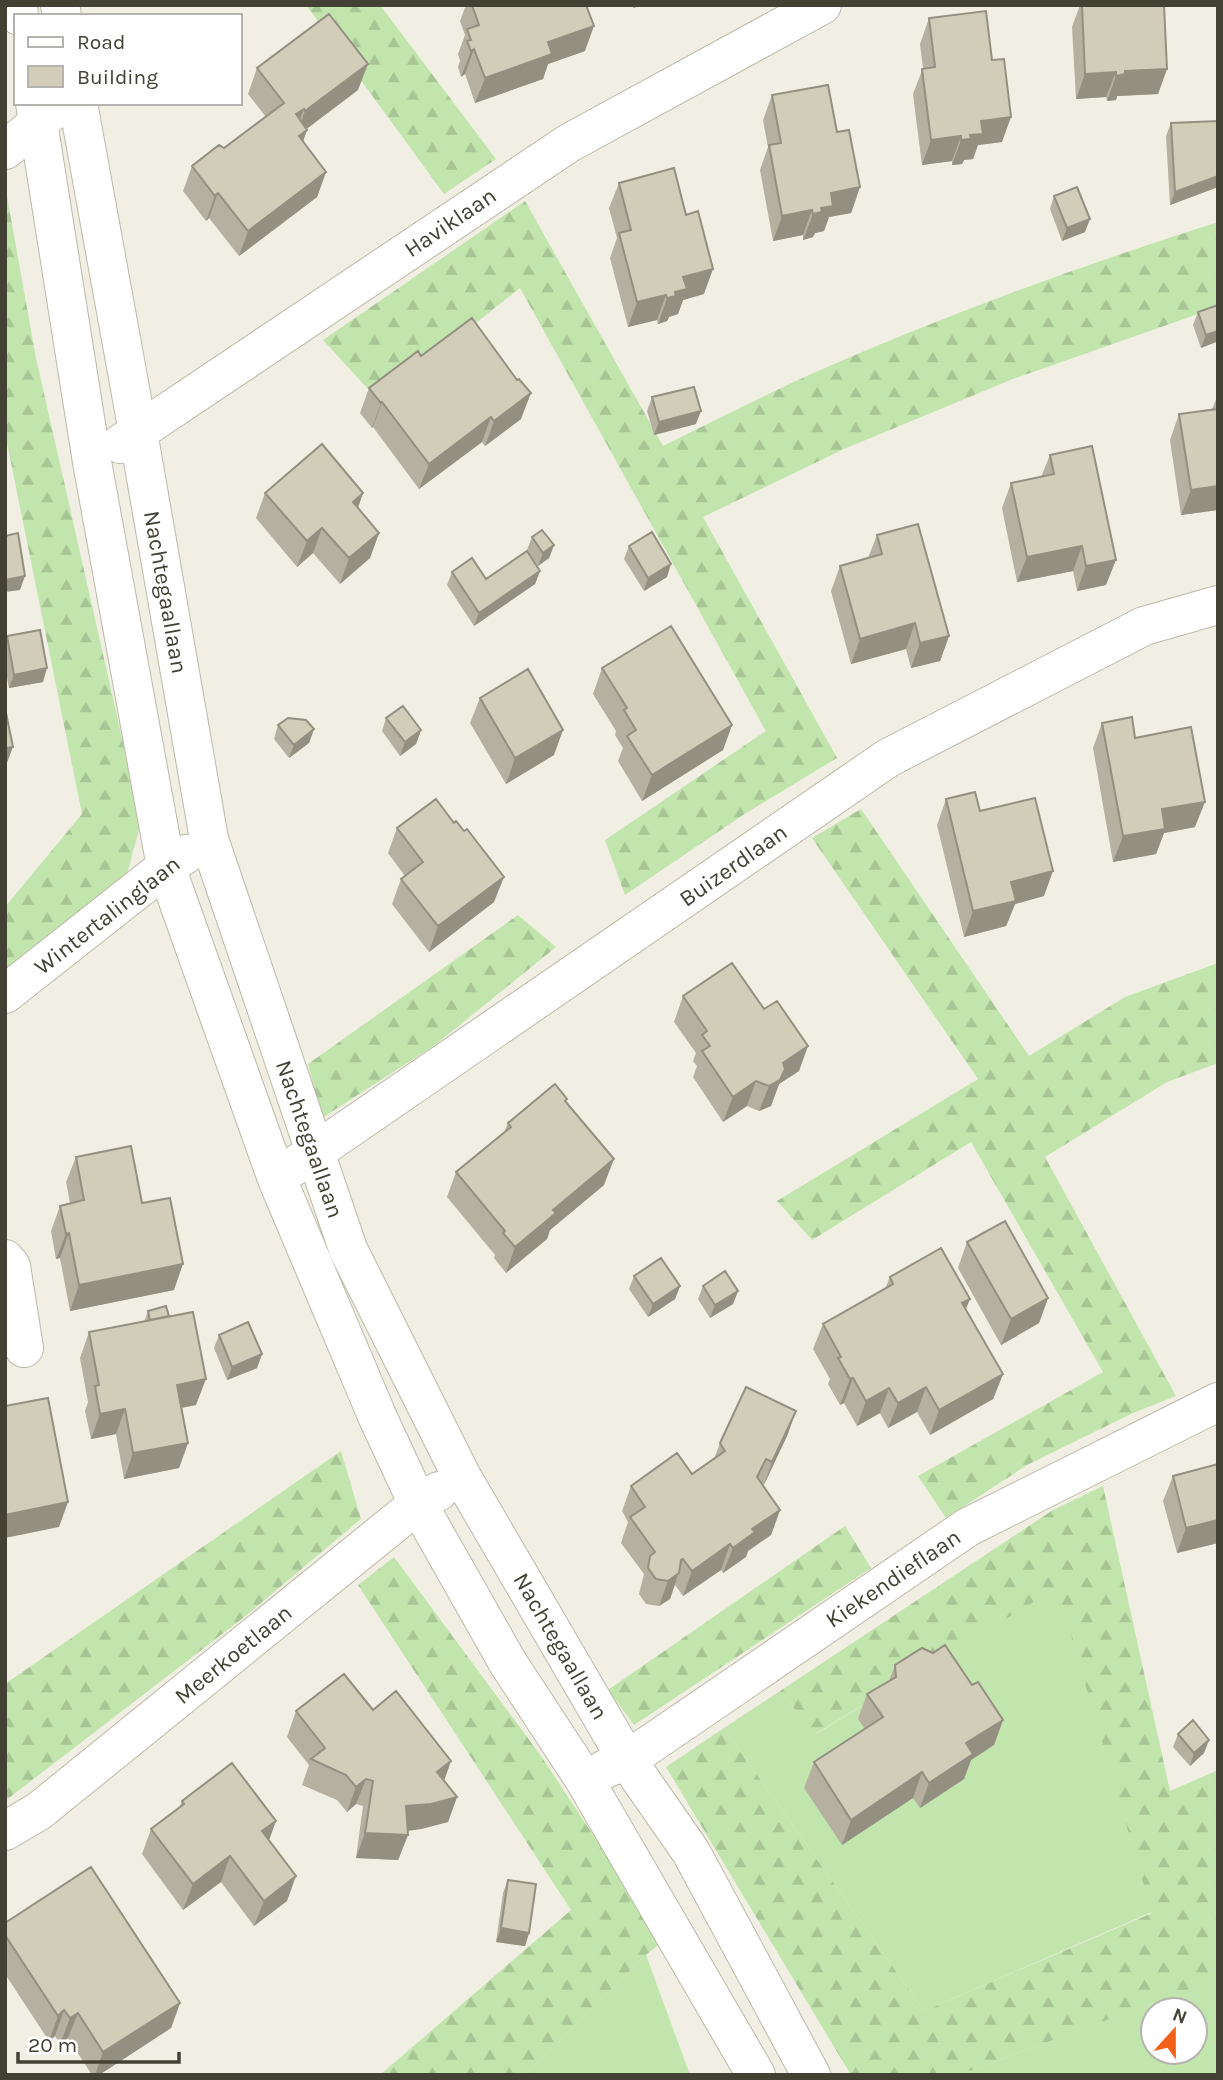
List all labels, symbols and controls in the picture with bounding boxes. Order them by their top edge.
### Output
legend [14,14,242,105]
text: Road [77,30,125,54]
text: Building [77,65,158,89]
street label: Haviklaan [399,182,501,263]
street label: Nachtegaallaan [138,508,193,676]
street label: Buizerdlaan [674,818,792,912]
street label: Wintertalinglaan [29,850,185,981]
street label: Nachtegaallaan [270,1057,349,1222]
street label: Kiekendieflaan [821,1523,966,1634]
street label: Nachtegaallaan [508,1568,614,1724]
street label: Meerkoetlaan [169,1599,297,1710]
north arrow [1139,1996,1209,2066]
text: N [1169,2003,1190,2029]
scale bar [18,2021,178,2064]
text: 20 m [28,2033,77,2057]

